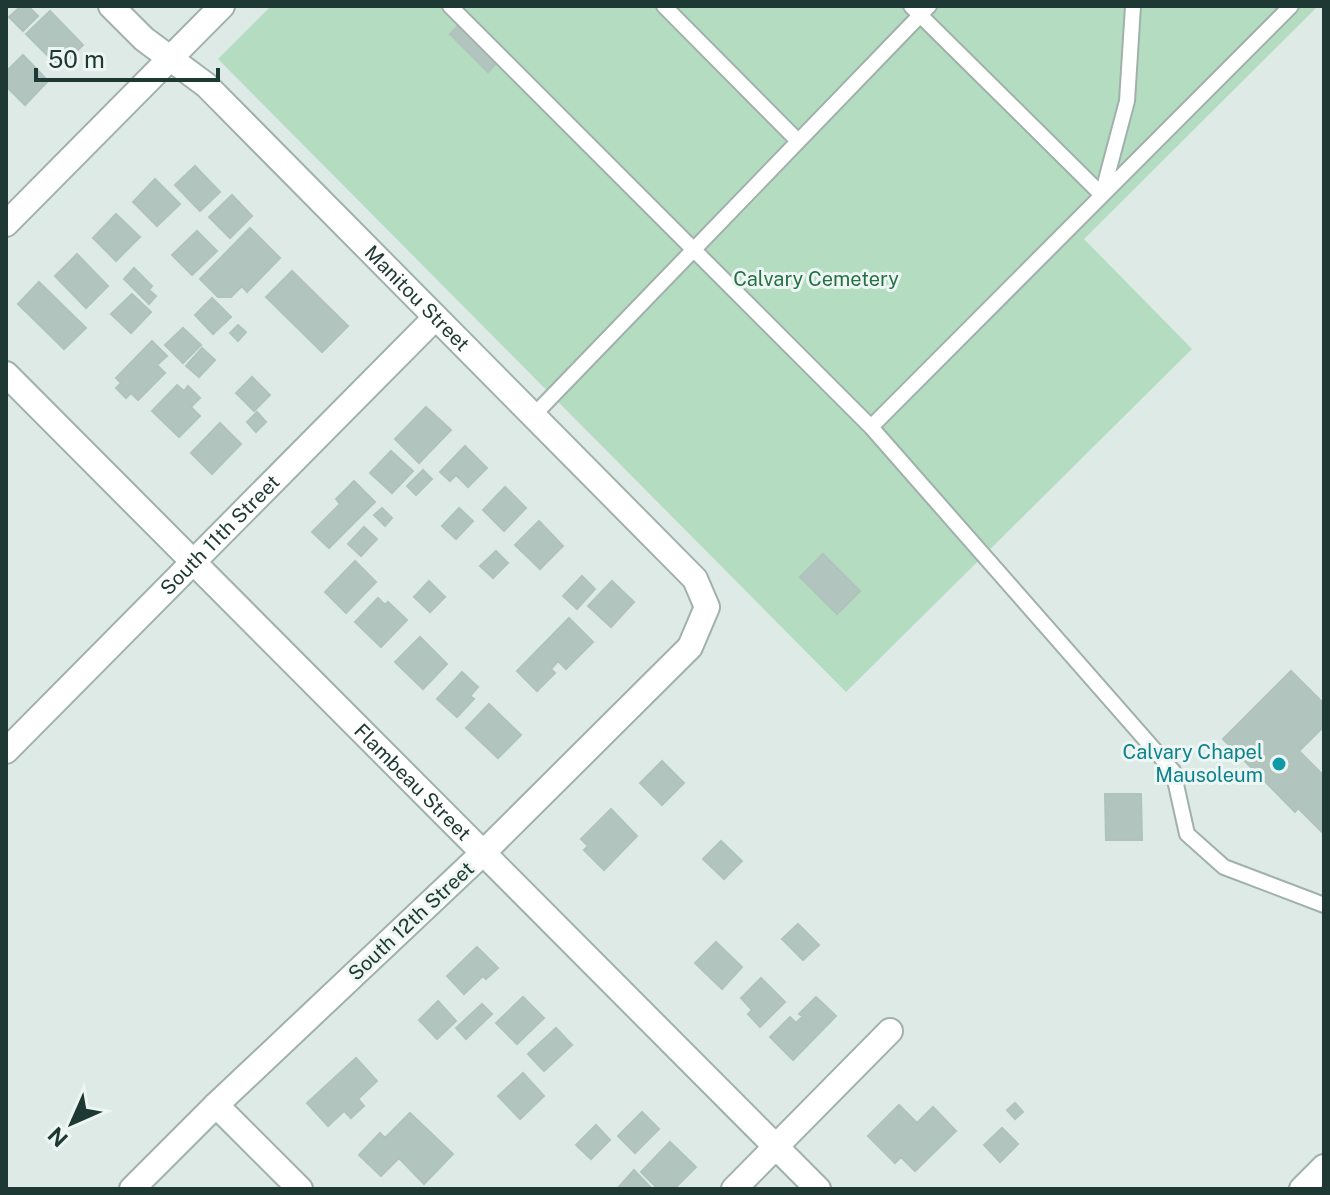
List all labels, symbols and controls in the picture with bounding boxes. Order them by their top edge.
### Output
scale bar [36,32,218,82]
text: 50 m [48,45,105,73]
street label: Manitou Street [360,240,475,356]
park label: Calvary Cemetery [733,267,899,291]
street label: South 11th Street [155,470,285,600]
street label: Flambeau Street [349,719,476,846]
place label: Calvary Chapel Mausoleum [1123,740,1263,787]
marker: Calvary Chapel Mausoleum [1270,755,1288,773]
street label: South 12th Street [343,857,479,985]
north arrow [32,1083,112,1163]
text: N [43,1122,73,1152]

